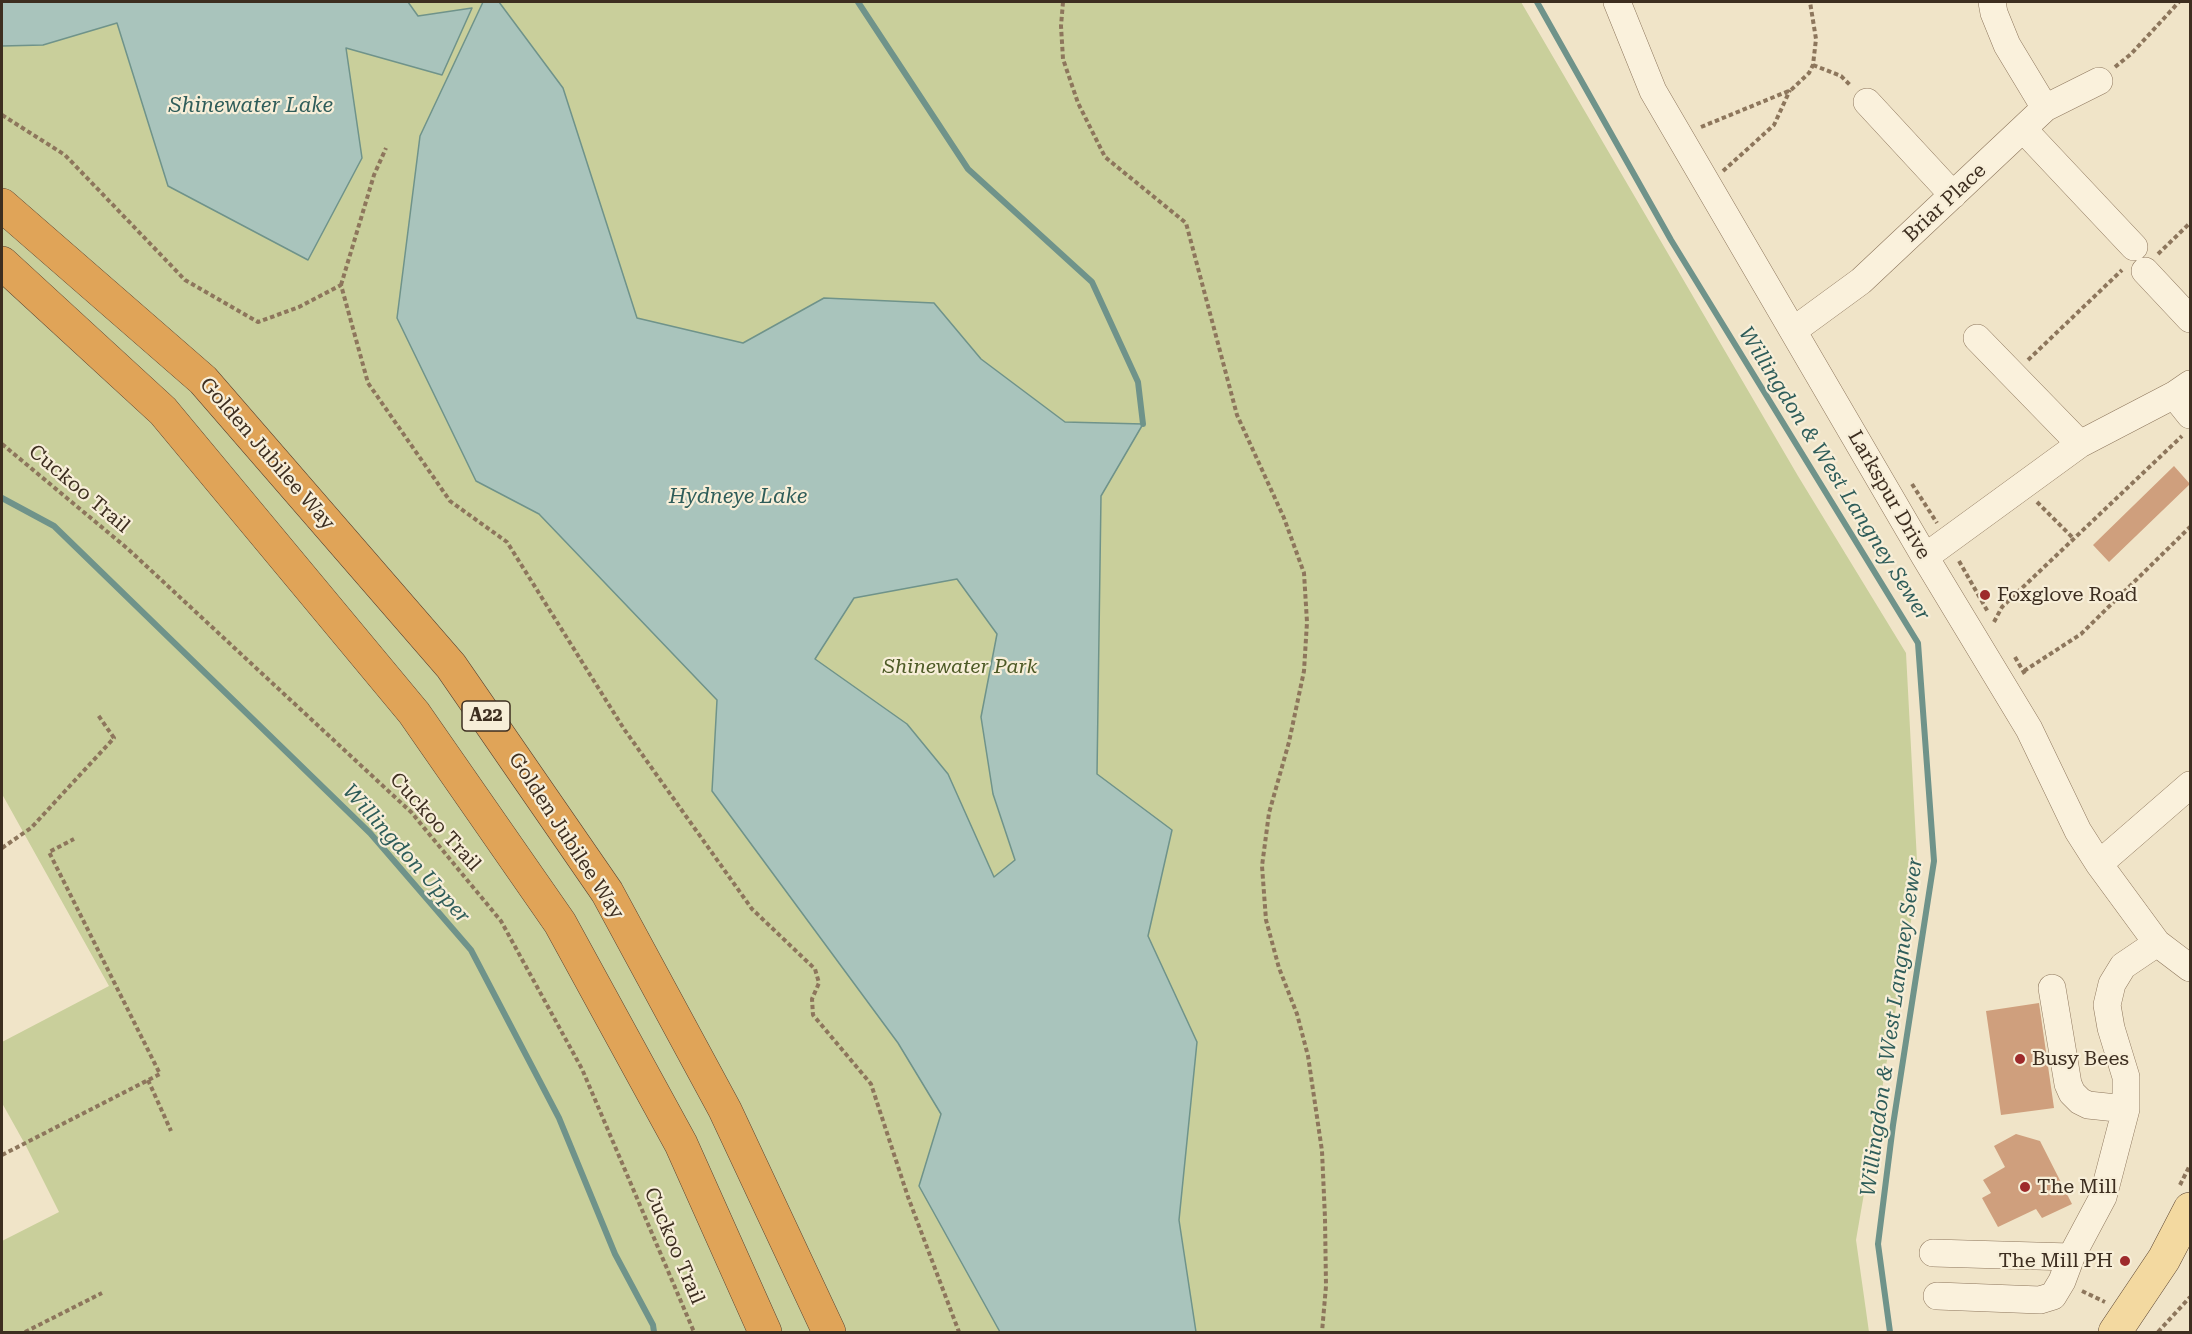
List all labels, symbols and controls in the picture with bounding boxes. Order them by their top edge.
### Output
water label: Shinewater Lake [169,93,333,119]
street label: Briar Place [1899,159,1991,247]
water label: Willingdon & West Langney Sewer [1733,322,1935,626]
street label: Golden Jubilee Way [194,373,340,535]
street label: Larkspur Drive [1842,426,1936,564]
street label: Cuckoo Trail [24,440,134,538]
water label: Hydneye Lake [669,484,807,510]
place label: Foxglove Road [1997,583,2138,607]
marker: Foxglove Road [1978,588,1992,602]
park label: Shinewater Park [883,655,1037,679]
road number: A22 [462,701,510,731]
street label: Golden Jubilee Way [503,748,629,924]
street label: Cuckoo Trail [384,768,486,876]
water label: Willingdon Upper [337,779,475,929]
water label: Willingdon & West Langney Sewer [1856,856,1928,1198]
place label: Busy Bees [2032,1047,2129,1071]
marker: Busy Bees [2013,1052,2027,1066]
place label: The Mill [2037,1175,2117,1199]
marker: The Mill [2018,1180,2032,1194]
street label: Cuckoo Trail [639,1184,709,1308]
place label: The Mill PH [1998,1249,2113,1273]
marker: The Mill PH [2118,1254,2132,1268]

